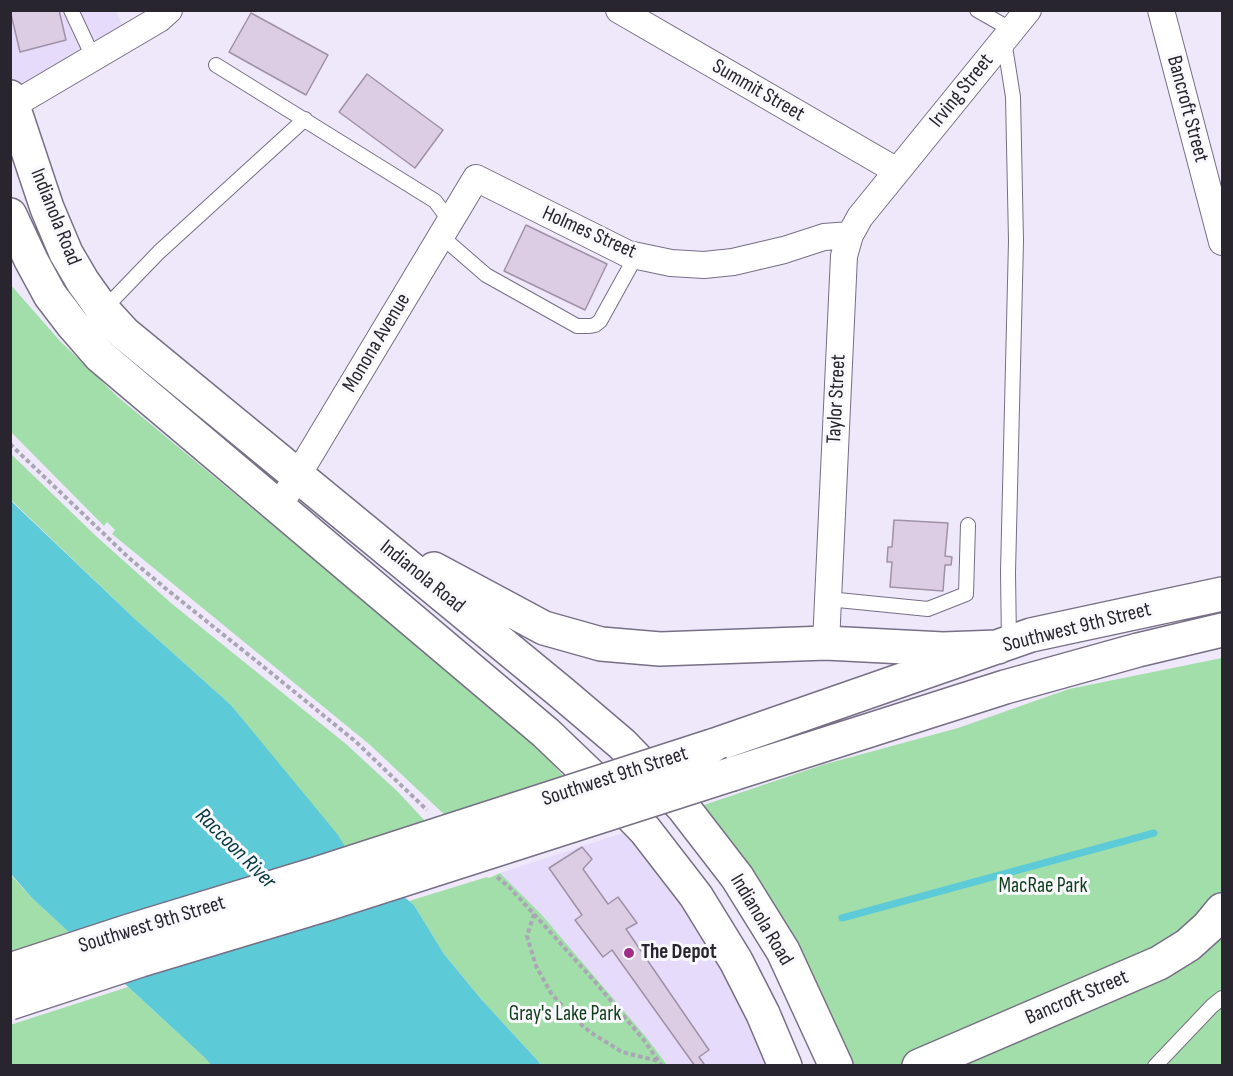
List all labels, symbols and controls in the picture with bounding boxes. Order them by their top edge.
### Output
street label: Irving Street [925,49,999,133]
street label: Bancroft Street [1161,53,1213,165]
street label: Summit Street [707,54,809,128]
street label: Indianola Road [24,165,86,269]
street label: Holmes Street [538,201,640,265]
street label: Monona Avenue [338,289,416,397]
street label: Taylor Street [822,354,852,444]
street label: Indianola Road [374,535,470,619]
street label: Southwest 9th Street [1000,597,1154,659]
street label: Southwest 9th Street [539,742,691,812]
water label: Raccoon River [189,803,281,895]
street label: Indianola Road [724,870,798,970]
park label: MacRae Park [999,874,1087,900]
street label: Southwest 9th Street [76,891,228,959]
place label: The Depot [641,940,717,966]
marker: The Depot [622,946,636,960]
street label: Bancroft Street [1022,965,1132,1031]
park label: Gray's Lake Park [509,1002,621,1028]

